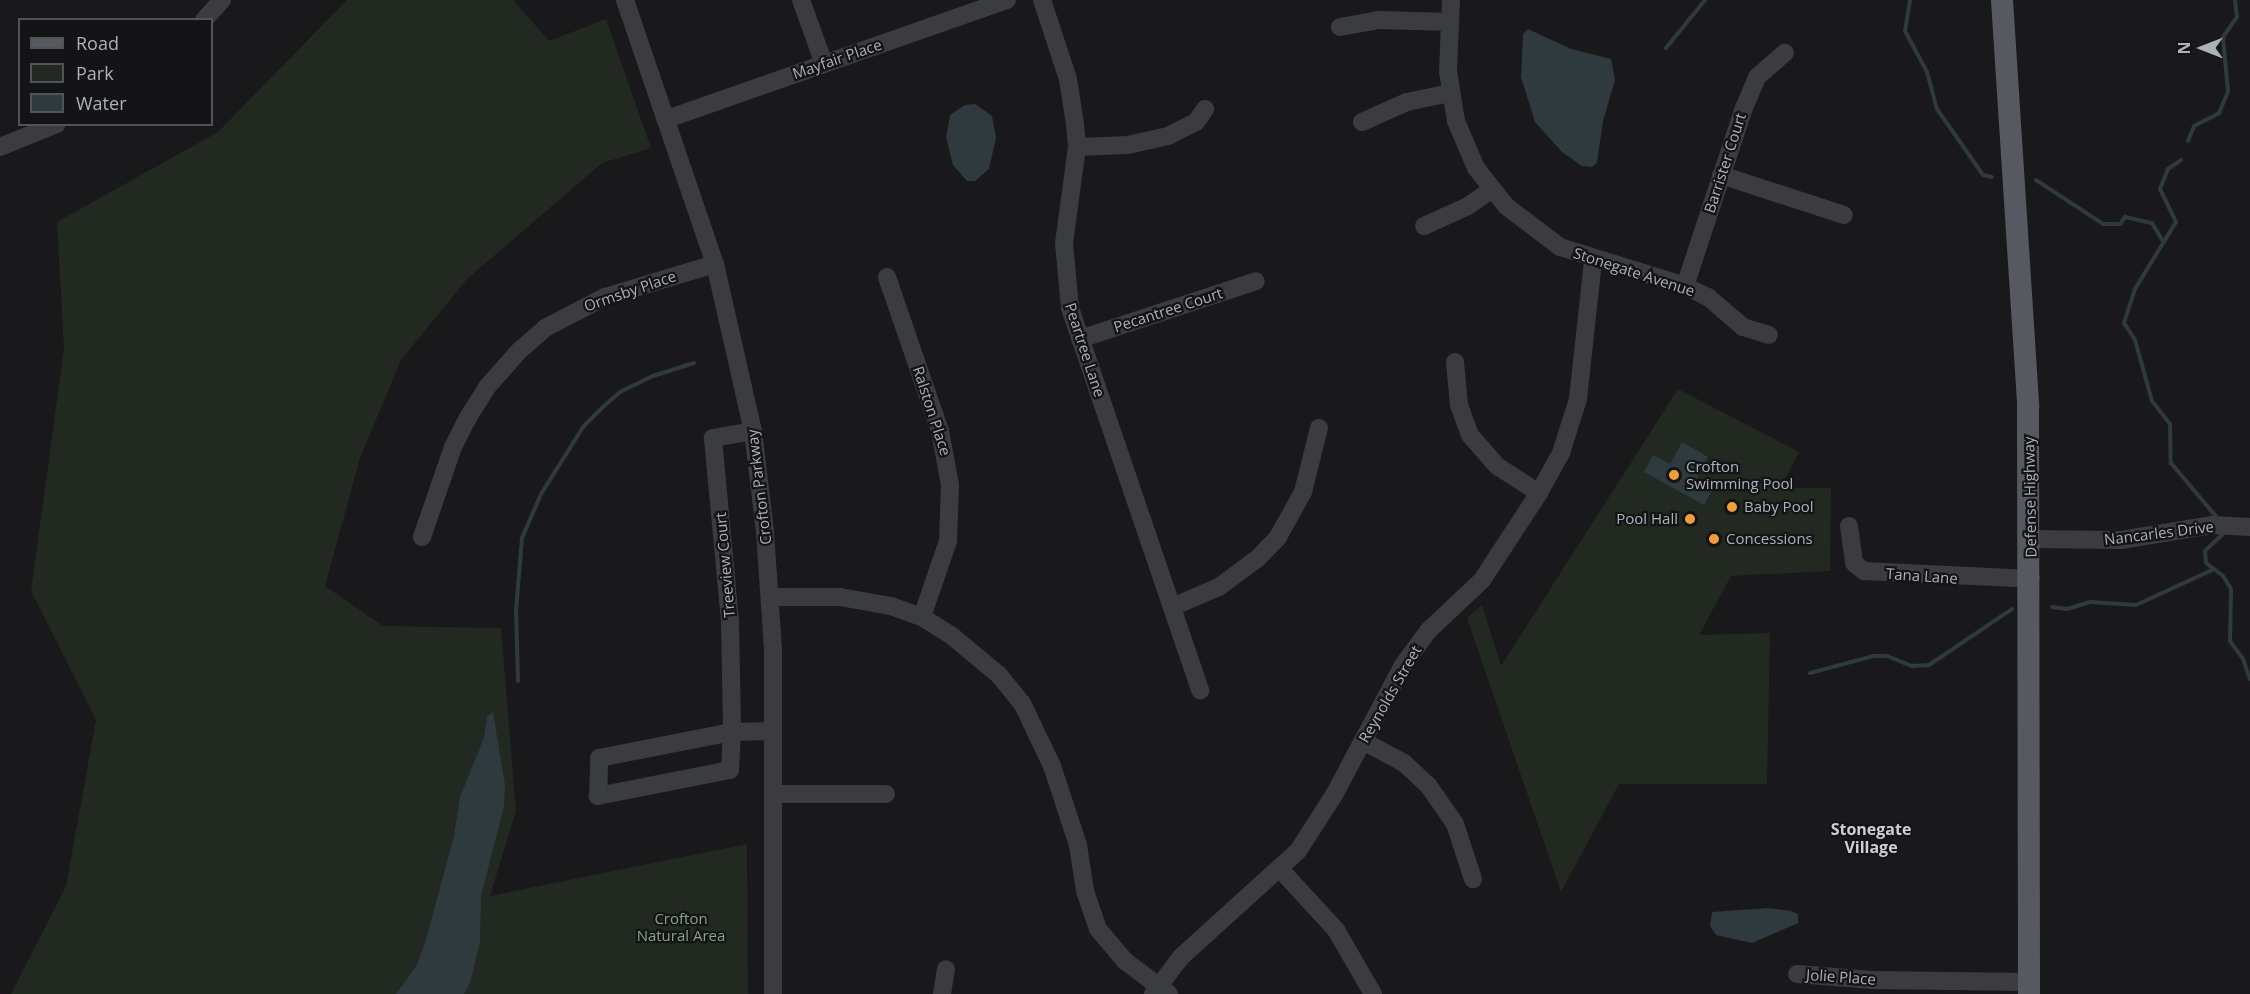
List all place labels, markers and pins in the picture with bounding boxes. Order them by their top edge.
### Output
place label: Crofton Swimming Pool [1686,457,1793,492]
marker: Crofton Swimming Pool [1667,468,1681,482]
place label: Baby Pool [1744,498,1813,516]
marker: Baby Pool [1725,500,1739,514]
place label: Pool Hall [1616,510,1678,528]
marker: Pool Hall [1683,512,1697,526]
place label: Concessions [1726,530,1813,548]
marker: Concessions [1707,532,1721,546]

